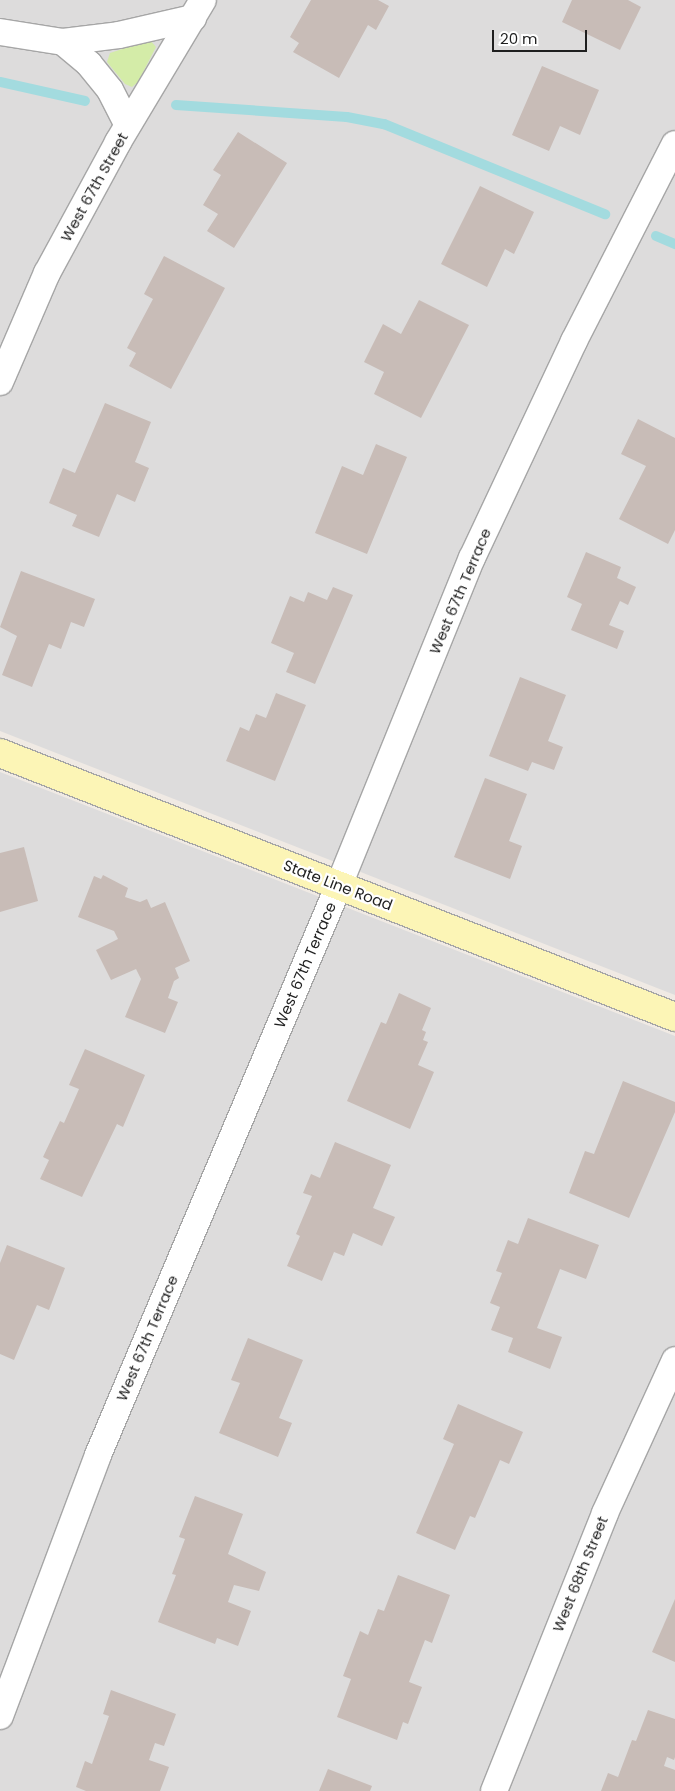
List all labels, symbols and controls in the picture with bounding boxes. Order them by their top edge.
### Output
scale bar [495,20,590,52]
text: 20 m [500,28,538,49]
street label: West 67th Street [57,129,131,245]
street label: West 67th Terrace [425,525,495,657]
street label: State Line Road [281,856,395,914]
street label: West 67th Terrace [270,899,340,1031]
street label: West 67th Terrace [112,1272,182,1404]
street label: West 68th Street [549,1514,611,1634]

